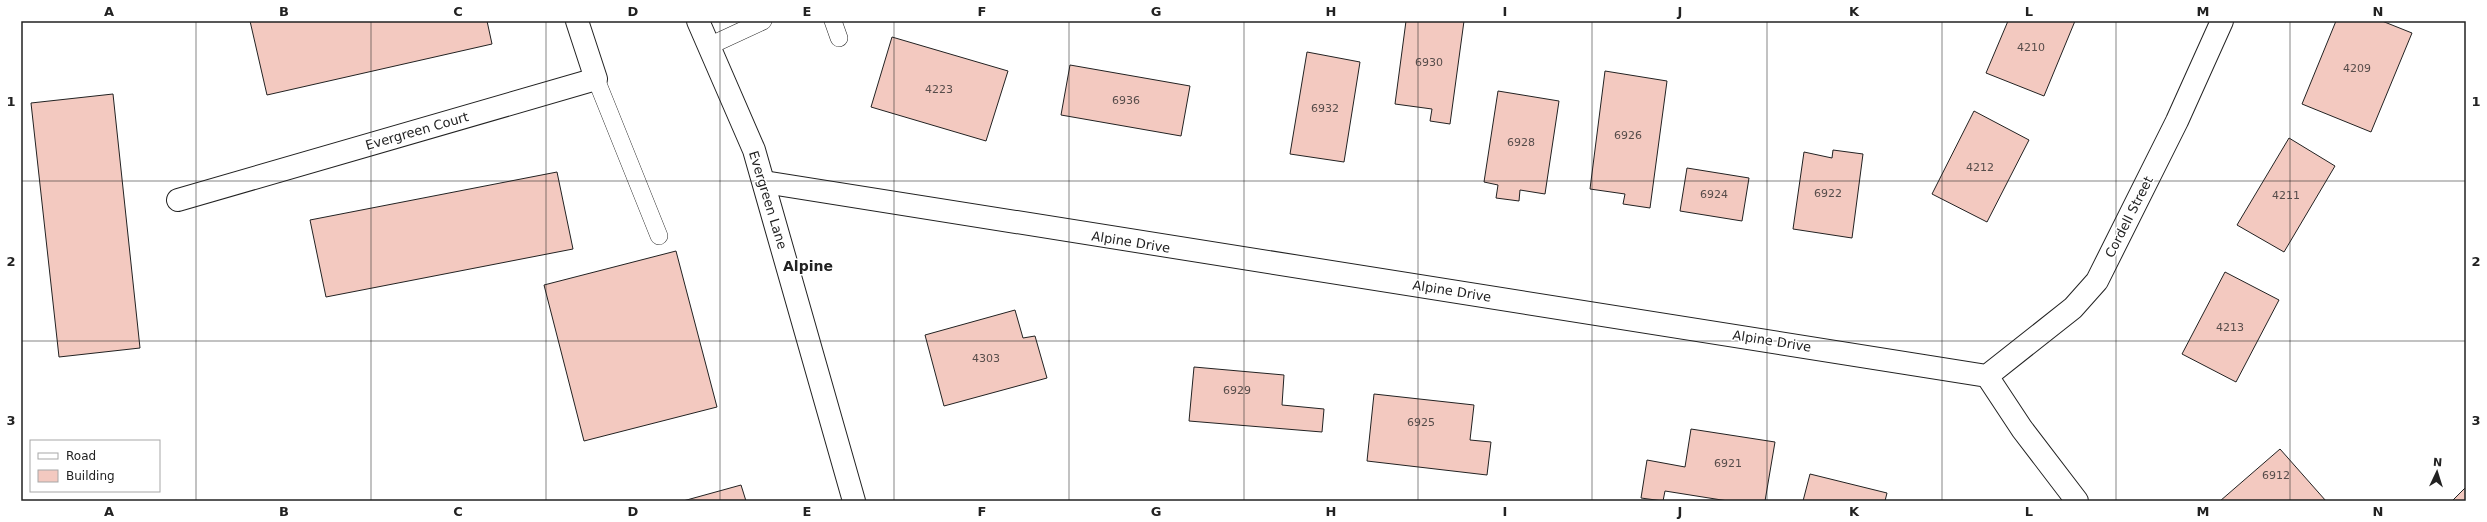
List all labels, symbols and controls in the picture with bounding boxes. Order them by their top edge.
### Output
text: A [104,4,114,19]
text: B [279,4,289,19]
text: C [453,4,463,19]
text: D [628,4,639,19]
text: E [803,4,811,19]
text: F [978,4,986,19]
text: G [1151,4,1161,19]
text: H [1326,4,1336,19]
text: I [1503,4,1507,19]
text: J [1677,4,1682,19]
text: K [1849,4,1860,19]
text: L [2025,4,2033,19]
text: M [2197,4,2209,19]
text: N [2373,4,2383,19]
house number: 4210 [2017,41,2045,54]
house number: 6930 [1415,56,1443,69]
house number: 4209 [2343,62,2371,75]
house number: 4223 [925,83,953,96]
text: 1 [6,94,16,109]
house number: 6936 [1112,94,1140,107]
text: 1 [2471,94,2481,109]
house number: 6932 [1311,102,1339,115]
street label: Evergreen Court [364,109,470,153]
house number: 6926 [1614,129,1642,142]
house number: 6928 [1507,136,1535,149]
street label: Evergreen Lane [746,149,790,251]
house number: 4212 [1966,161,1994,174]
street label: Cordell Street [2102,174,2156,260]
house number: 6922 [1814,187,1842,200]
house number: 6924 [1700,188,1728,201]
house number: 4211 [2272,189,2300,202]
street label: Alpine Drive [1091,228,1171,256]
text: 2 [6,254,16,269]
text: 2 [2471,254,2481,269]
district label: Alpine [783,258,833,274]
street label: Alpine Drive [1412,277,1492,305]
house number: 4213 [2216,321,2244,334]
street label: Alpine Drive [1732,327,1812,355]
house number: 4303 [972,352,1000,365]
house number: 6929 [1223,384,1251,397]
text: 3 [6,413,16,428]
text: 3 [2471,413,2481,428]
house number: 6925 [1407,416,1435,429]
legend [30,440,160,492]
text: Road [66,449,96,463]
north arrow [2417,452,2457,492]
text: N [2433,456,2443,469]
house number: 6921 [1714,457,1742,470]
text: Building [66,469,115,483]
house number: 6912 [2262,469,2290,482]
text: A [104,504,114,519]
text: B [279,504,289,519]
text: C [453,504,463,519]
text: D [628,504,639,519]
text: E [803,504,811,519]
text: F [978,504,986,519]
text: G [1151,504,1161,519]
text: H [1326,504,1336,519]
text: I [1503,504,1507,519]
text: J [1677,504,1682,519]
text: K [1849,504,1860,519]
text: L [2025,504,2033,519]
text: M [2197,504,2209,519]
text: N [2373,504,2383,519]

